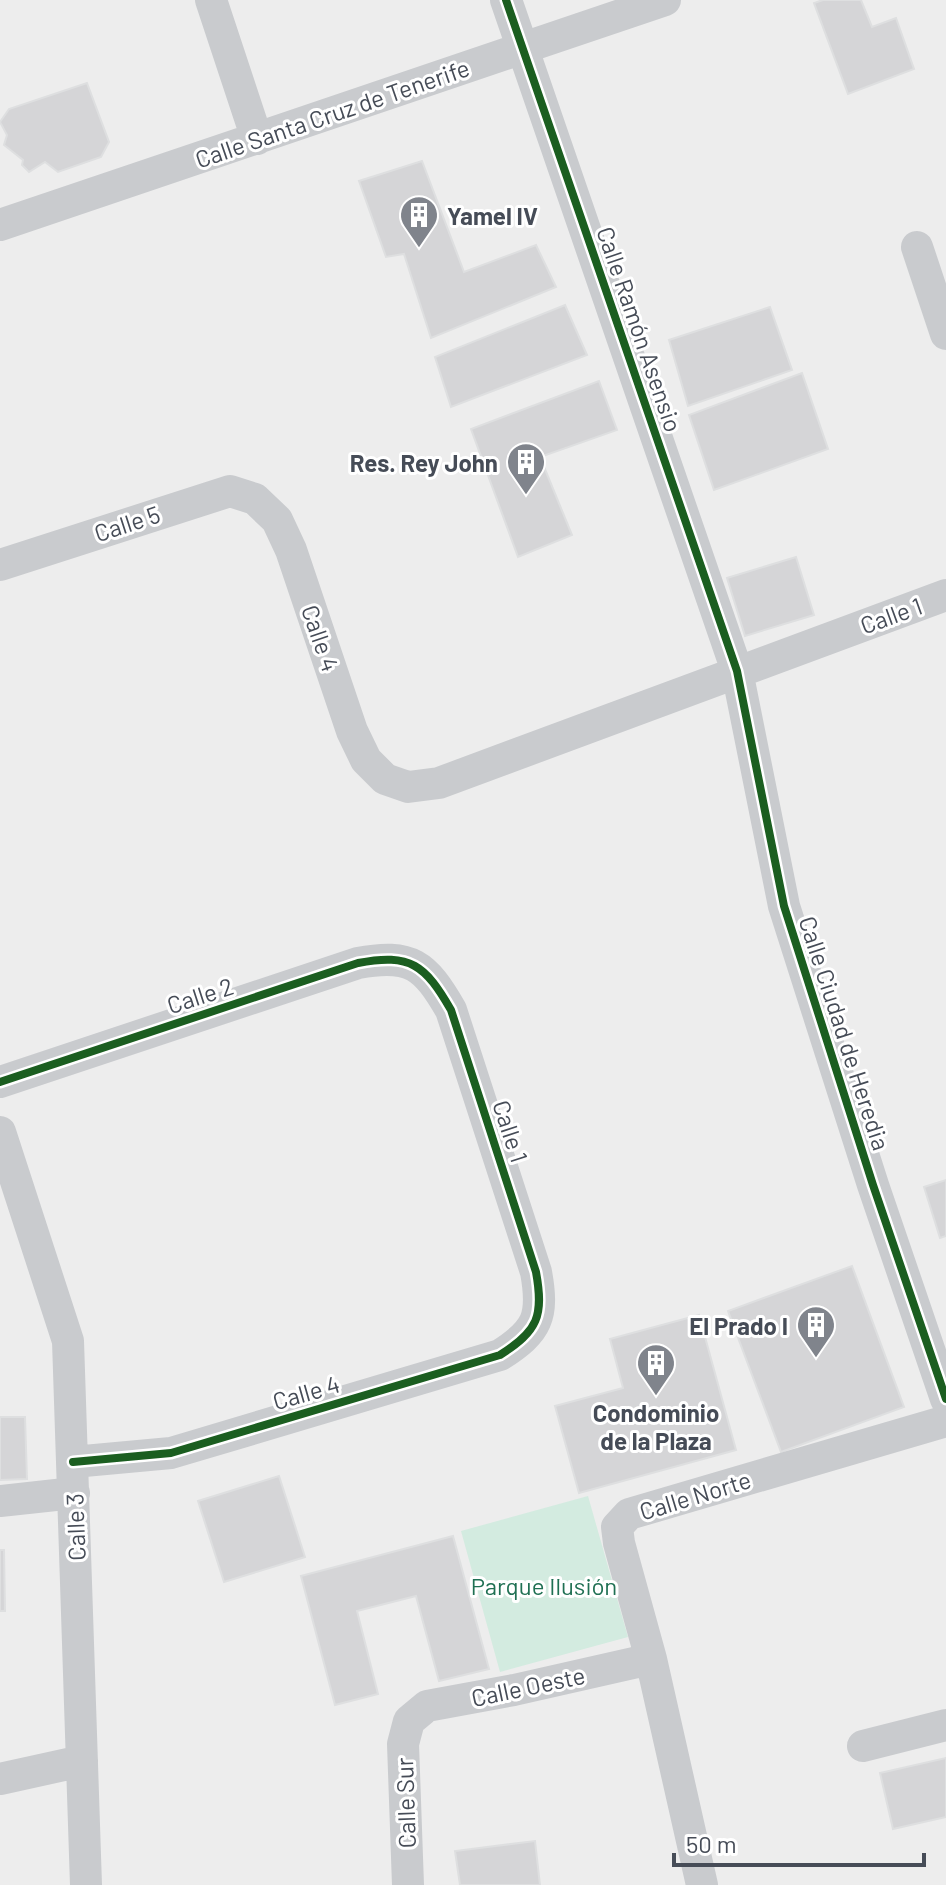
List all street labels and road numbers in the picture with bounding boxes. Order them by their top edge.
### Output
street label: Calle Santa Cruz de Tenerife [191,52,473,174]
street label: Calle Ramón Asensio [591,223,689,435]
street label: Calle 5 [90,499,164,547]
street label: Calle 1 [856,590,926,640]
street label: Calle 4 [296,601,346,675]
street label: Calle Ciudad de Heredia [793,912,897,1154]
street label: Calle 2 [163,971,237,1019]
street label: Calle 1 [487,1096,535,1166]
street label: Calle 4 [269,1369,343,1415]
street label: Calle Norte [636,1464,754,1526]
street label: Calle 3 [59,1493,91,1561]
street label: Calle Oeste [469,1660,587,1712]
street label: Calle Sur [389,1757,421,1849]

